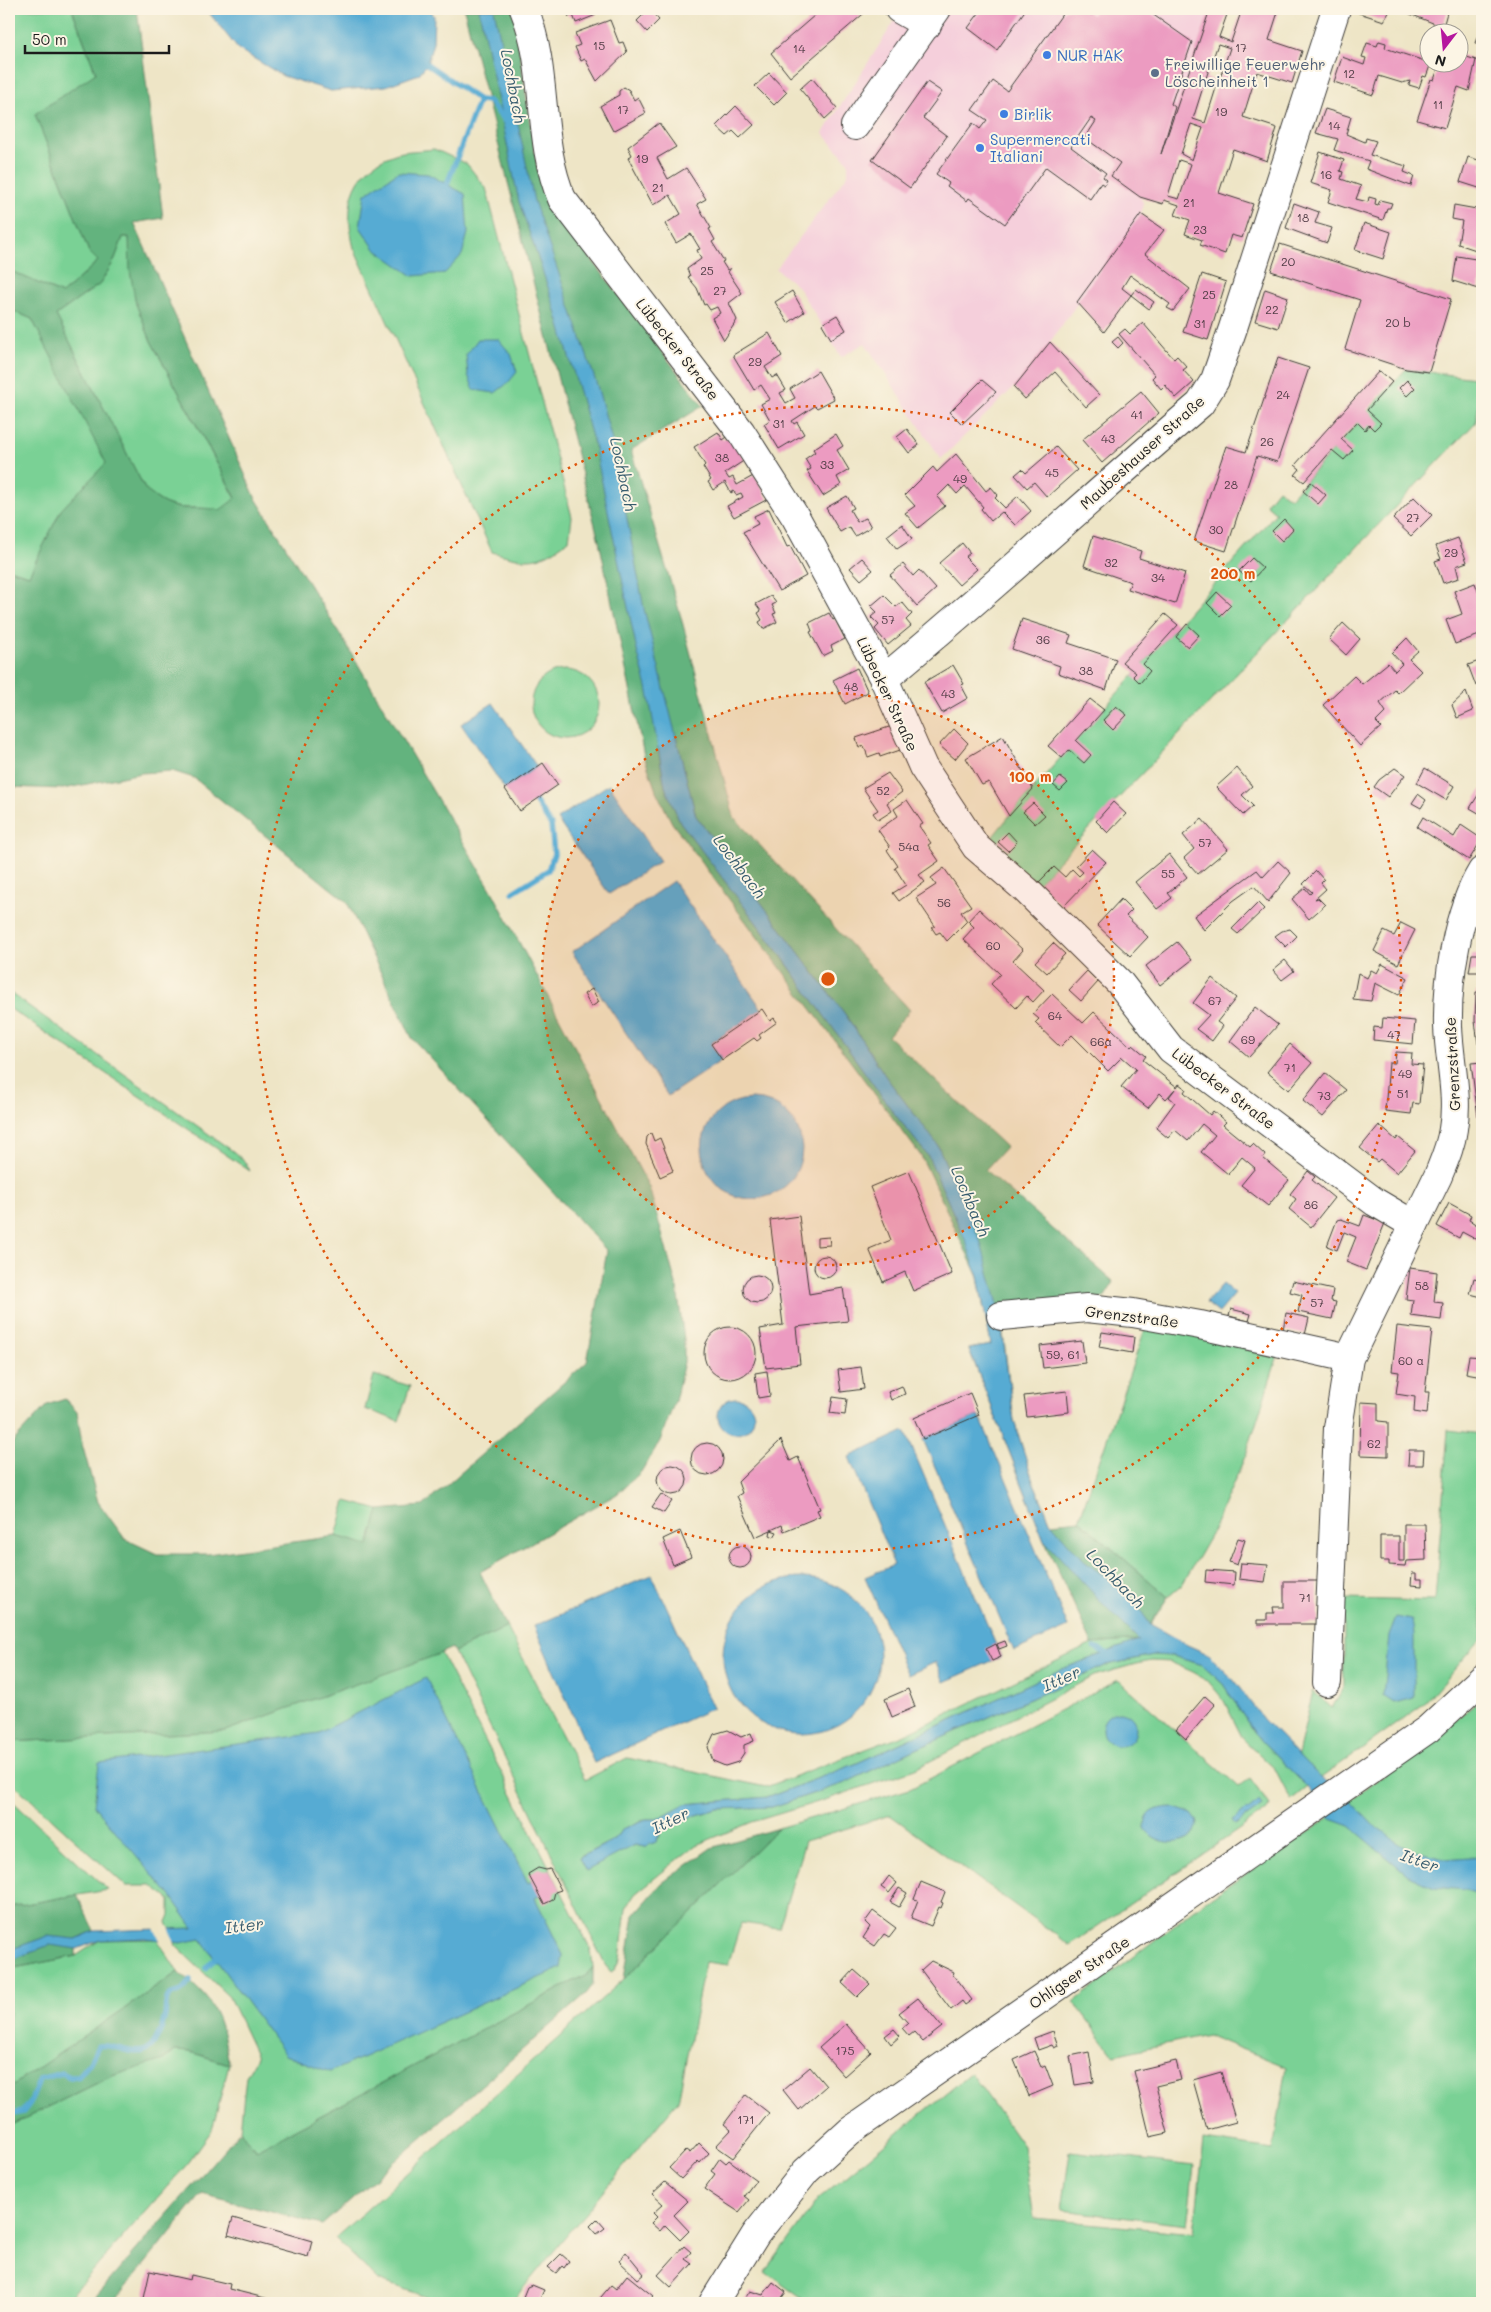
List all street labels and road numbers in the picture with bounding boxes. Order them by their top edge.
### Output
street label: Lübecker Straße [632,294,724,404]
street label: Maubeshauser Straße [1075,391,1209,513]
street label: Lübecker Straße [853,634,923,754]
street label: Grenzstraße [1440,1016,1464,1112]
street label: Lübecker Straße [1168,1043,1280,1133]
street label: Grenzstraße [1084,1300,1180,1332]
street label: Ohligser Straße [1025,1931,1133,2013]

